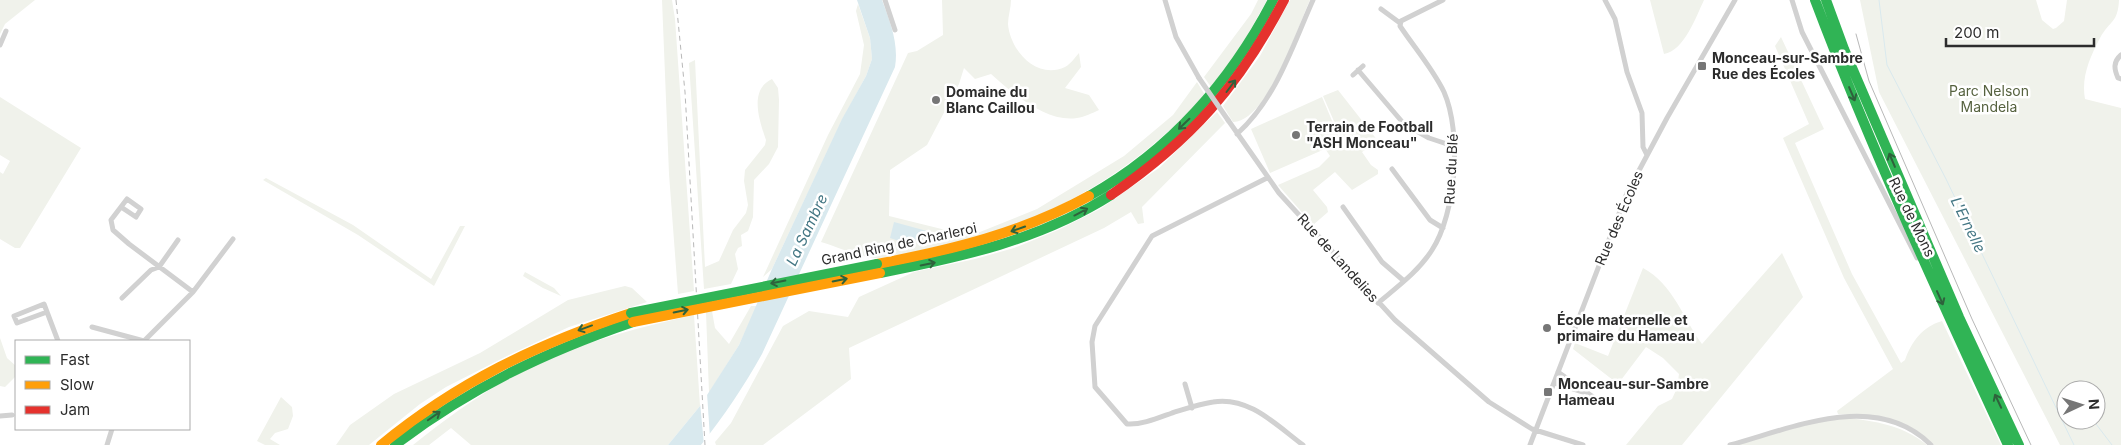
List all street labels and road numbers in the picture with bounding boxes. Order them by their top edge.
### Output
street label: Rue du Blé [1440,133,1461,205]
street label: Rue des Écoles [1591,168,1646,268]
street label: Rue de Mons [1886,174,1939,259]
street label: Rue de Landelies [1294,210,1383,305]
street label: Grand Ring de Charleroi [820,219,978,268]

